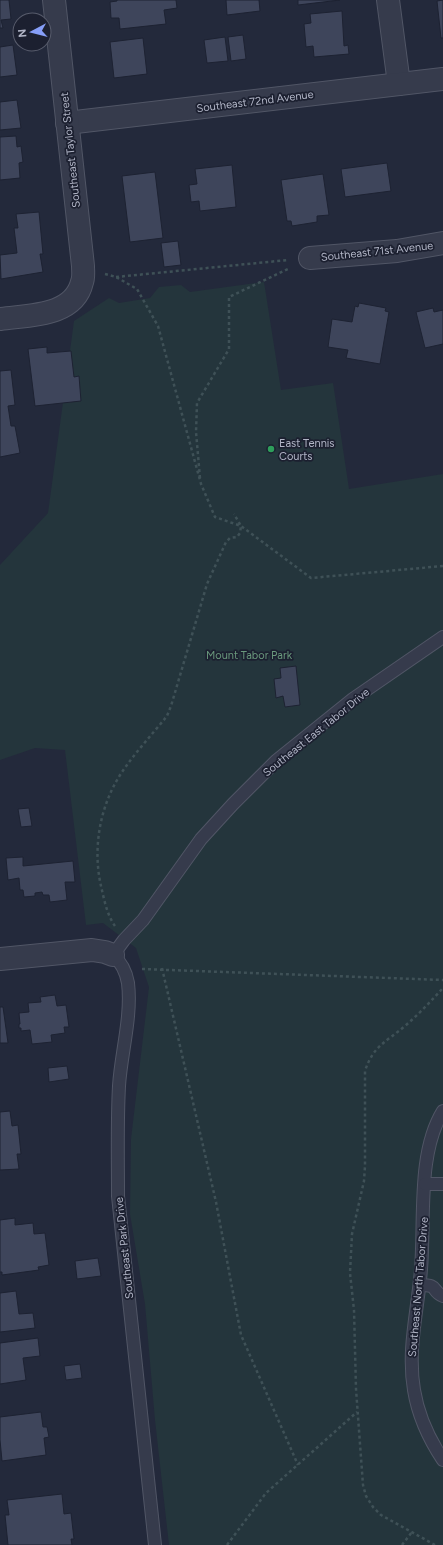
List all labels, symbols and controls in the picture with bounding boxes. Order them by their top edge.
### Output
north arrow [12,12,52,52]
text: N [16,28,30,38]
street label: Southeast 72nd Avenue [196,88,314,115]
street label: Southeast Taylor Street [58,92,83,208]
street label: Southeast 71st Avenue [320,239,434,264]
place label: East Tennis Courts [279,437,334,463]
marker: East Tennis Courts [266,444,276,454]
park label: Mount Tabor Park [206,649,293,662]
street label: Southeast East Tabor Drive [261,685,372,779]
street label: Southeast Park Drive [113,1196,136,1299]
street label: Southeast North Tabor Drive [406,1216,431,1358]

